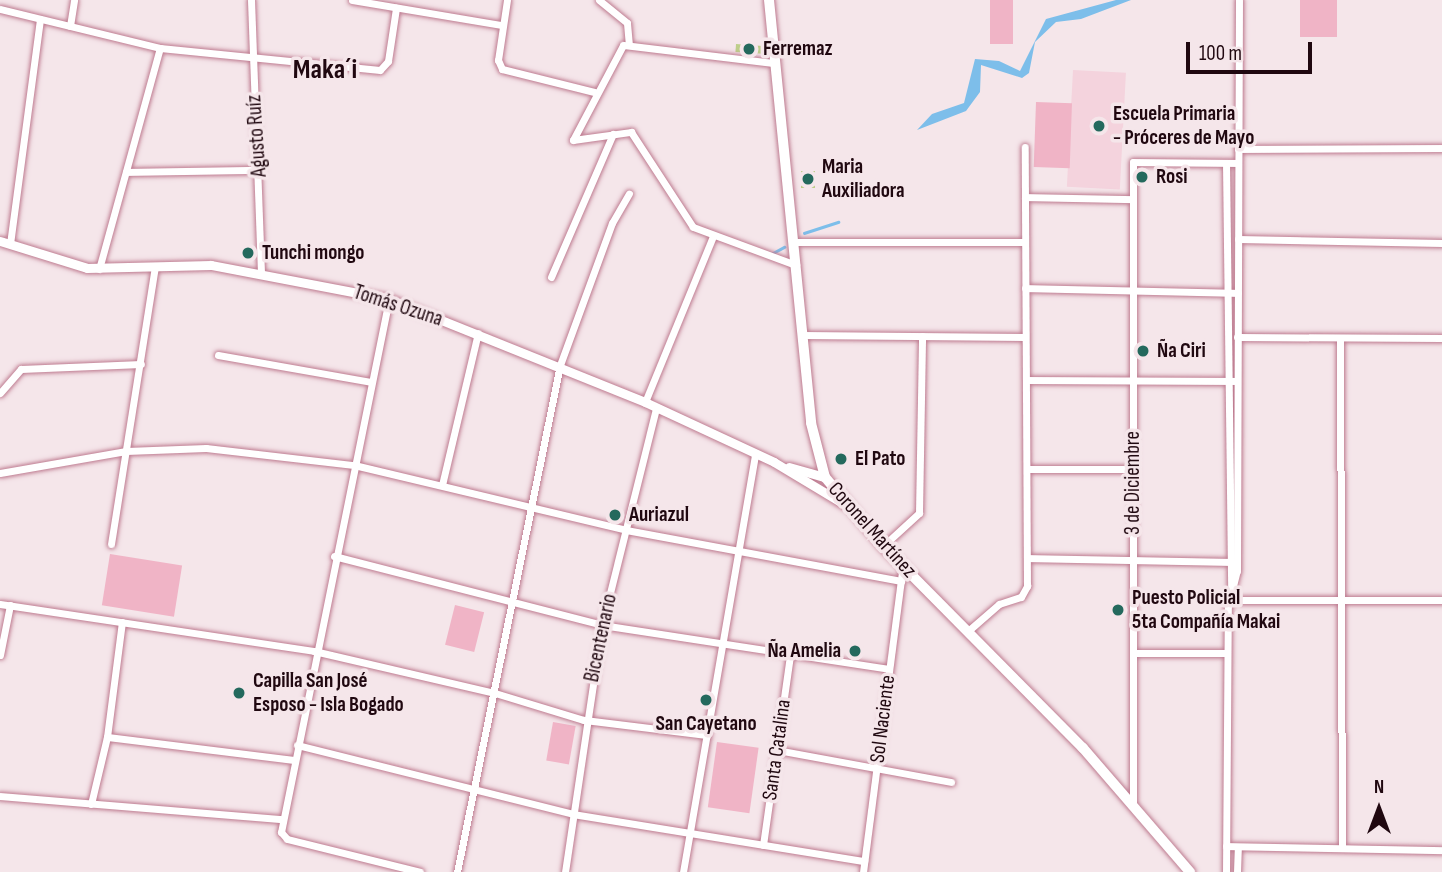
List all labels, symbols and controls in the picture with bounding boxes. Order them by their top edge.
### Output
scale bar [1190,28,1316,72]
place label: Ferremaz [763,36,833,62]
marker: Ferremaz [741,41,757,57]
text: 100 m [1199,41,1242,66]
district label: Maka´i [293,53,357,87]
street label: Agusto Ruíz [242,94,272,178]
place label: Escuela Primaria - Próceres de Mayo [1113,101,1254,151]
marker: Escuela Primaria - Próceres de Mayo [1091,118,1107,134]
place label: Maria Auxiliadora [822,154,905,204]
place label: Rosi [1156,164,1188,190]
marker: Rosi [1134,169,1150,185]
marker: Maria Auxiliadora [800,171,816,187]
place label: Tunchi mongo [262,240,365,266]
marker: Tunchi mongo [240,245,256,261]
street label: Tomás Ozuna [350,280,446,332]
place label: Ña Ciri [1157,338,1206,364]
marker: Ña Ciri [1135,343,1151,359]
street label: 3 de Diciembre [1120,431,1146,535]
place label: El Pato [855,446,905,472]
marker: El Pato [833,451,849,467]
street label: Coronel Martínez [823,477,921,583]
place label: Auriazul [629,502,689,528]
marker: Auriazul [607,507,623,523]
place label: Puesto Policial 5ta Compañía Makai [1132,585,1280,635]
street label: Bicentenario [579,592,623,684]
marker: Puesto Policial 5ta Compañía Makai [1110,602,1126,618]
place label: Ña Amelia [767,638,841,664]
marker: Ña Amelia [847,643,863,659]
place label: Capilla San José Esposo - Isla Bogado [253,668,404,718]
street label: Sol Naciente [865,674,901,764]
marker: Capilla San José Esposo - Isla Bogado [231,685,247,701]
marker: San Cayetano [698,692,714,708]
street label: Santa Catalina [757,698,797,802]
place label: San Cayetano [655,711,757,737]
north arrow [1344,774,1414,844]
text: N [1374,776,1384,799]

